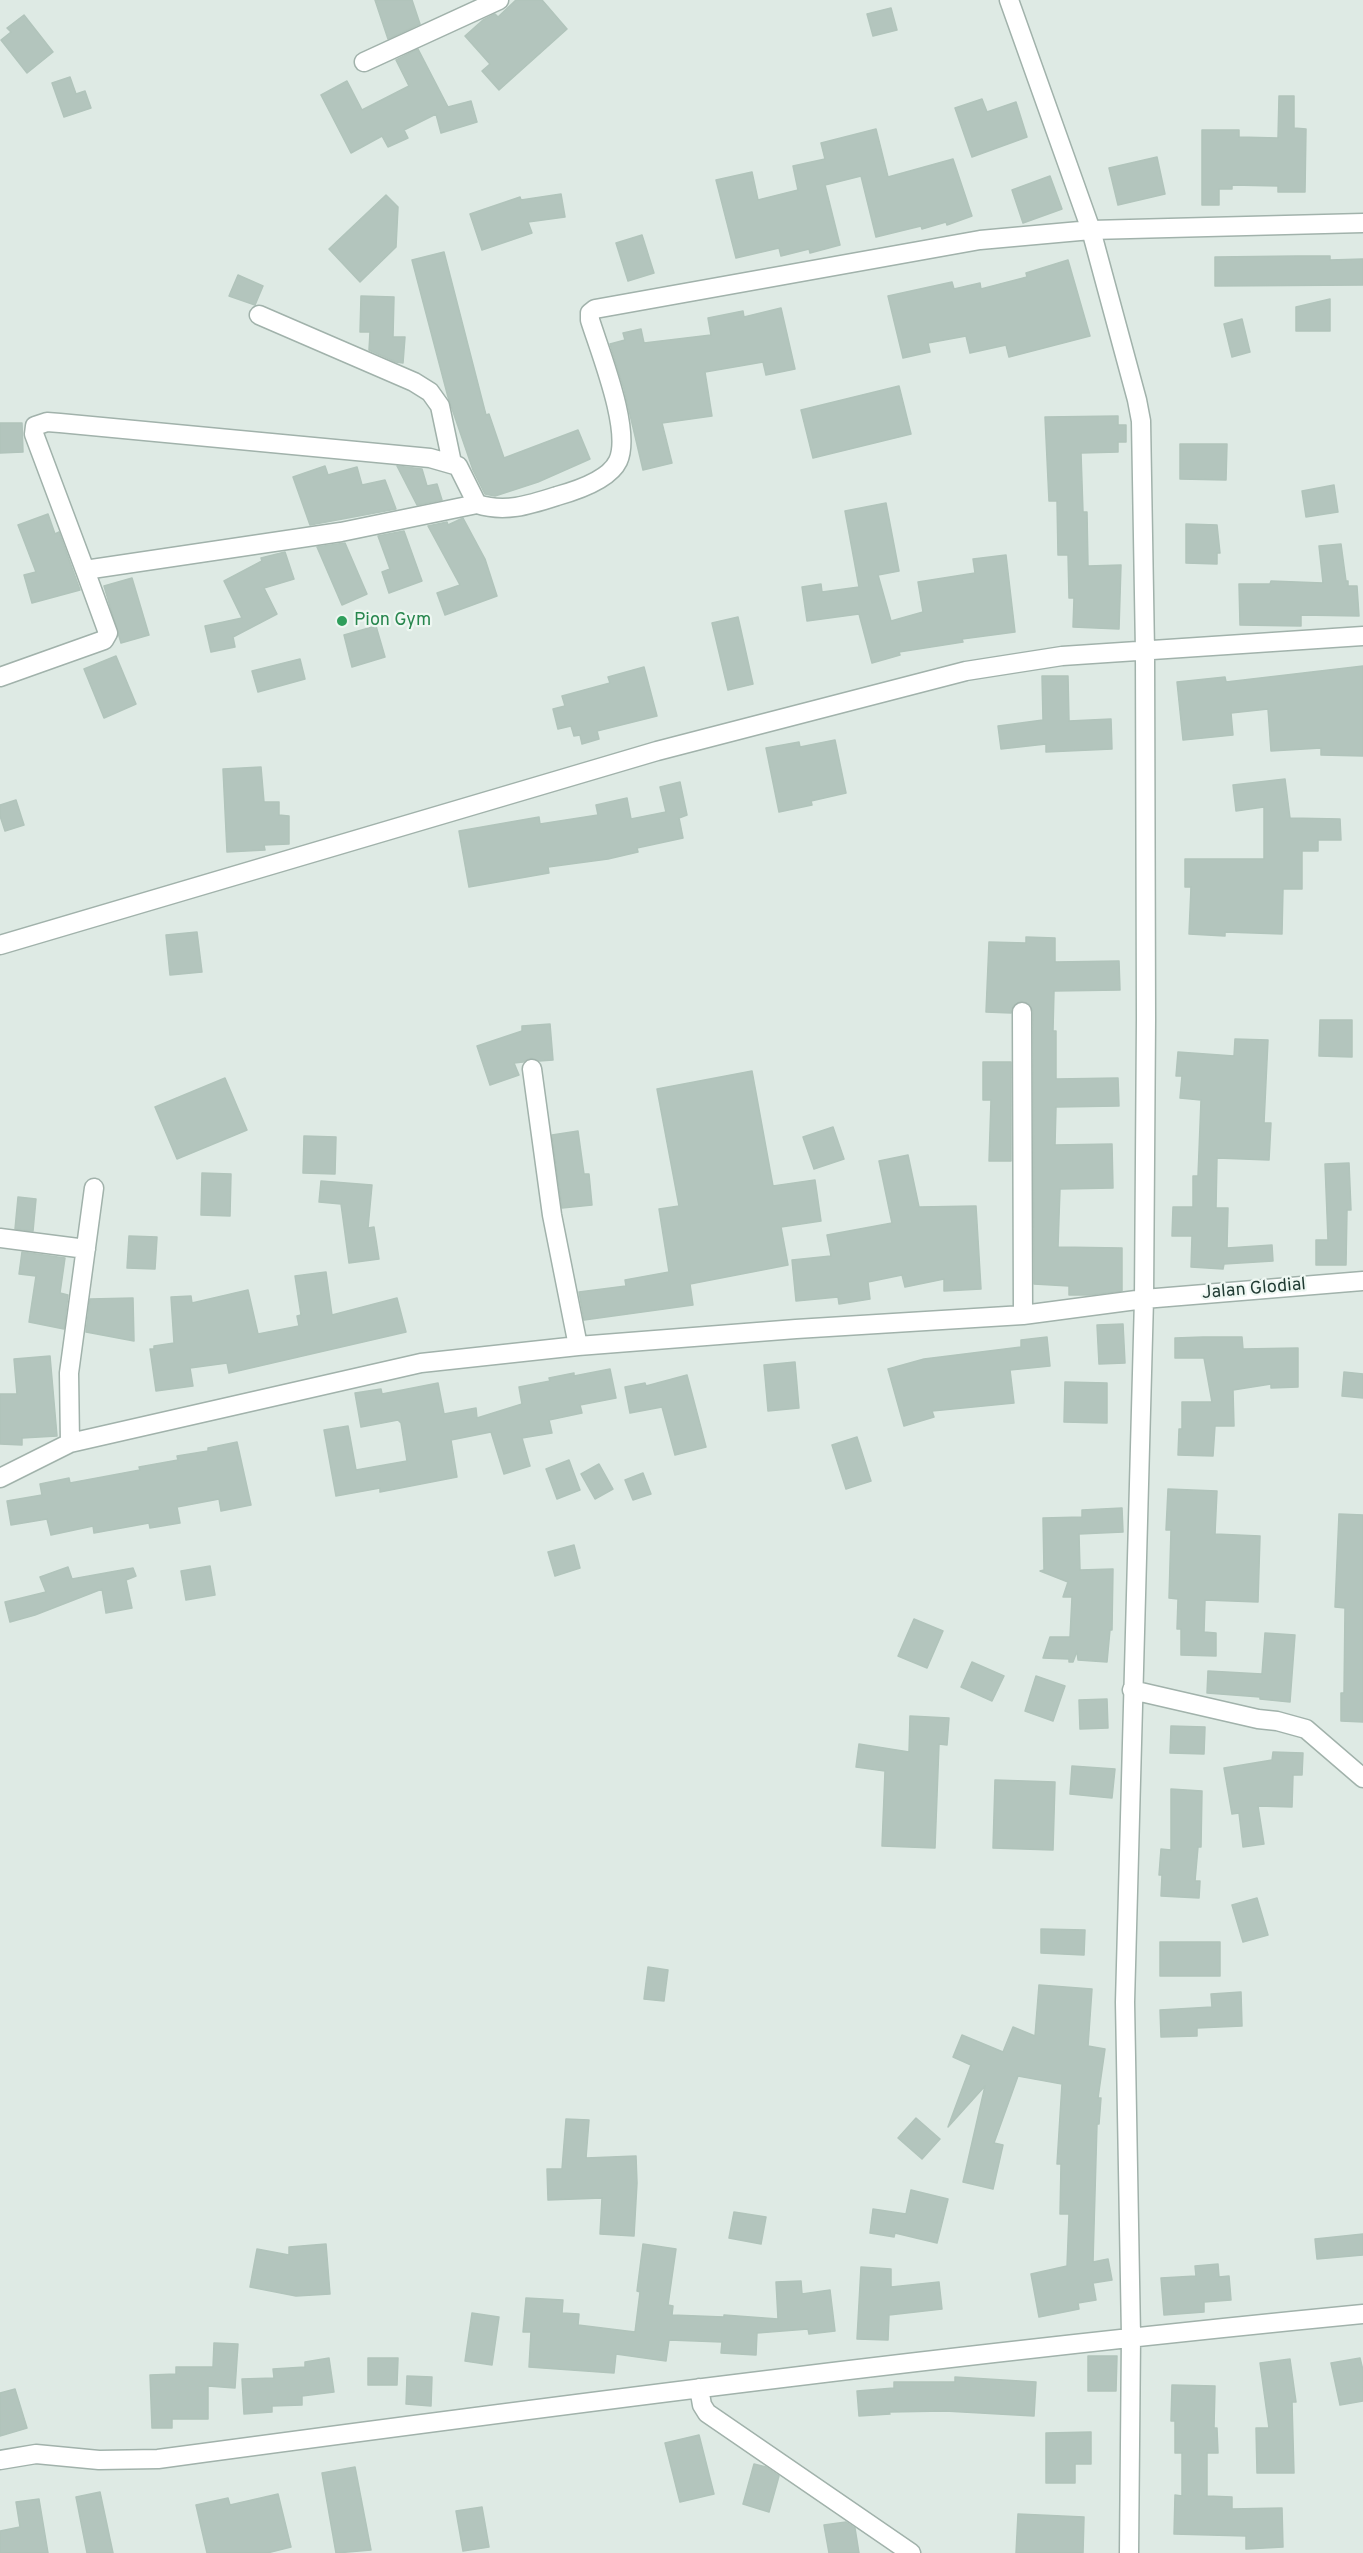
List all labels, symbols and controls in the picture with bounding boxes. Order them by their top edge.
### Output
place label: Pion Gym [354,610,431,632]
marker: Pion Gym [335,614,349,628]
street label: Jalan Glodial [1201,1275,1307,1305]

